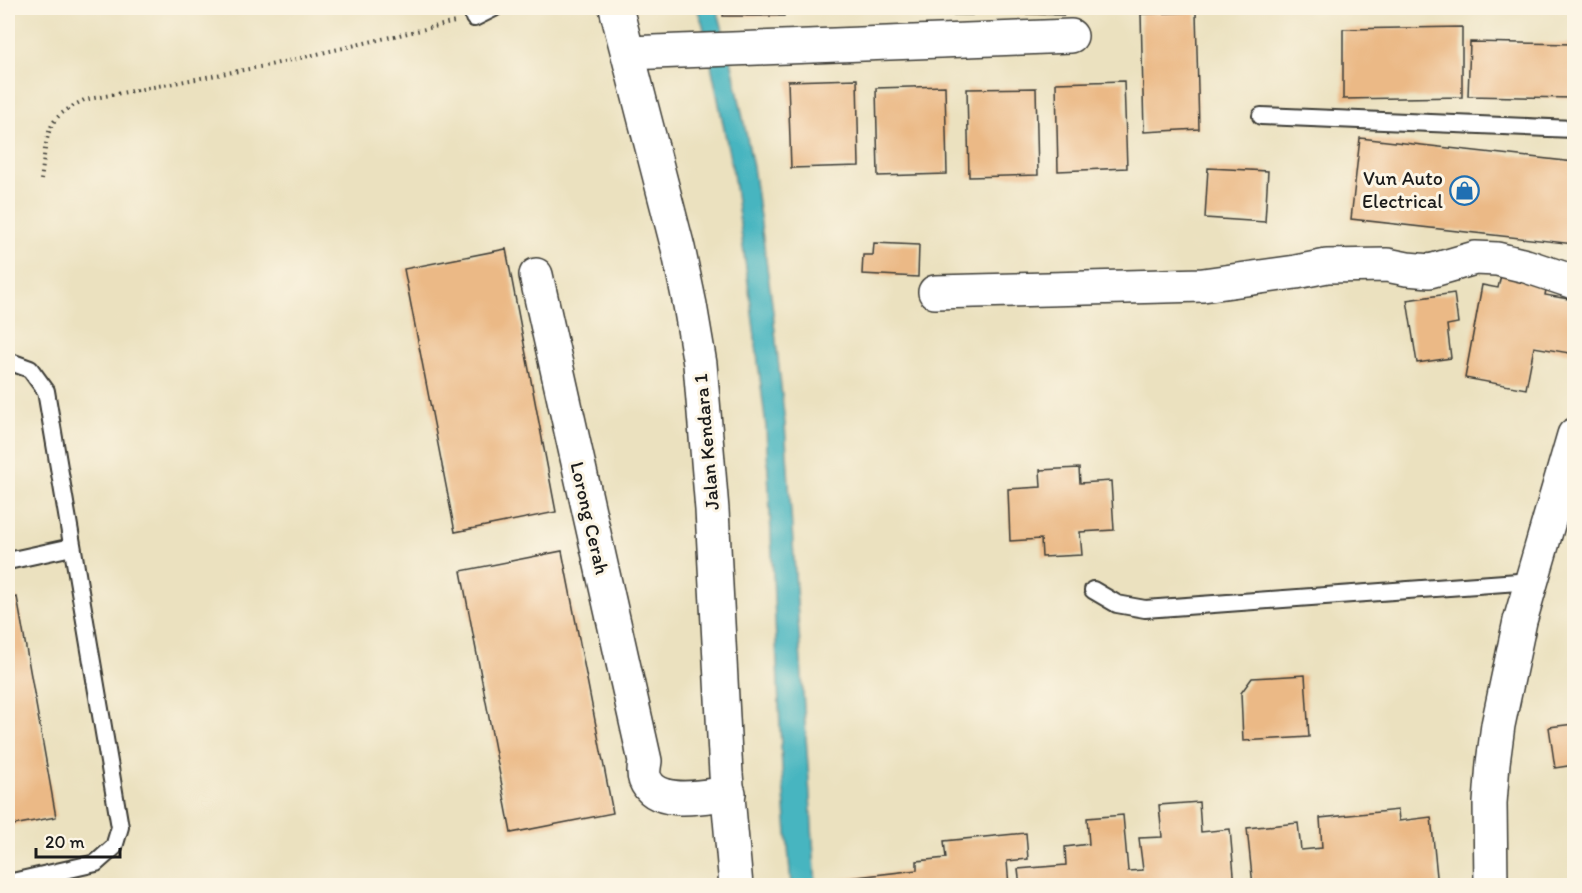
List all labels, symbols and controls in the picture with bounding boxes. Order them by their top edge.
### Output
place label: Vun Auto Electrical [1362,166,1443,213]
shop icon: Vun Auto Electrical [1448,174,1480,206]
street label: Jalan Kendara 1 [688,373,724,511]
street label: Lorong Cerah [565,459,615,577]
scale bar [36,821,120,859]
text: 20 m [45,831,85,853]

